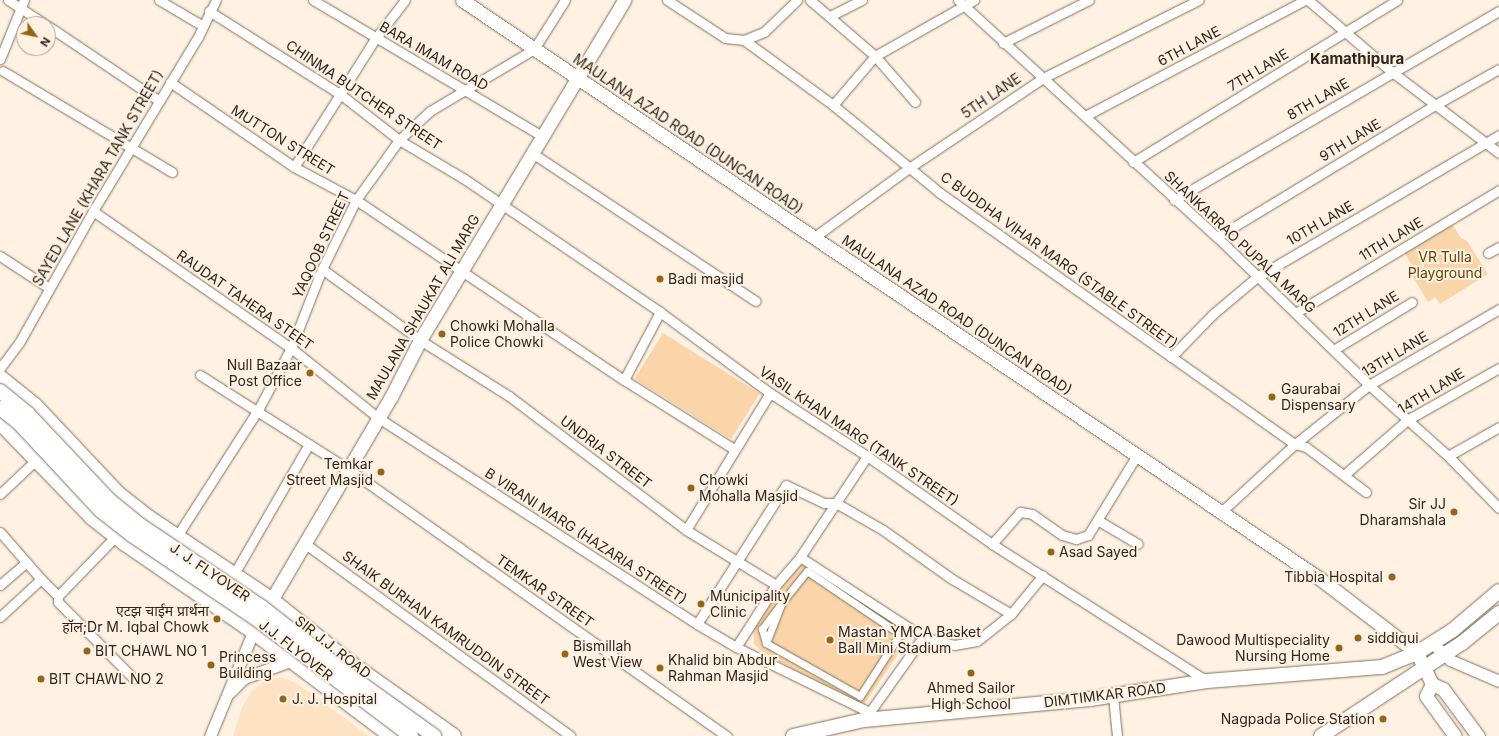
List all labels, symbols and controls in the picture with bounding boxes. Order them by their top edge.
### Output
north arrow [16,16,56,56]
street label: BARA IMAM ROAD [377,18,491,94]
street label: 6TH LANE [1155,22,1223,70]
text: N [37,35,53,49]
street label: CHINMA BUTCHER STREET [283,37,445,153]
street label: 7TH LANE [1225,45,1291,95]
district label: Kamathipura [1310,50,1404,68]
street label: MAULANA AZAD ROAD (DUNCAN ROAD) [570,51,806,217]
street label: SAYED LANE (KHARA TANK STREET) [29,67,167,289]
street label: 5TH LANE [958,70,1024,122]
street label: 8TH LANE [1284,75,1352,123]
street label: MUTTON STREET [228,101,338,179]
street label: 9TH LANE [1316,115,1384,165]
street label: SHANKARRAO PUPALA MARG [1161,167,1319,317]
street label: C BUDDHA VIHAR MARG (STABLE STREET) [937,168,1181,352]
street label: YAQOOB STREET [289,189,353,301]
street label: 10TH LANE [1284,197,1356,249]
street label: MAULANA SHAUKAT ALI MARG [363,211,483,403]
street label: 11TH LANE [1356,213,1426,265]
street label: MAULANA AZAD ROAD (DUNCAN ROAD) [839,232,1075,398]
street label: RAUDAT TAHERA STEET [174,246,316,354]
park label: VR Tulla Playground [1408,249,1482,282]
place label: Badi masjid [668,271,744,287]
marker: Badi masjid [655,274,665,284]
street label: 12TH LANE [1330,287,1402,341]
place label: Chowki Mohalla Police Chowki [450,318,555,350]
street label: 13TH LANE [1359,328,1431,380]
marker: Chowki Mohalla Police Chowki [437,329,447,339]
place label: Null Bazaar Post Office [227,357,302,390]
street label: VASIL KHAN MARG (TANK STREET) [756,363,962,509]
street label: 14TH LANE [1395,365,1467,417]
marker: Null Bazaar Post Office [305,368,315,378]
place label: Gaurabai Dispensary [1281,381,1355,414]
marker: Gaurabai Dispensary [1266,391,1278,403]
street label: UNDRIA STREET [557,412,655,492]
place label: Temkar Street Masjid [286,456,373,488]
street label: B VIRANI MARG (HAZARIA STREET) [482,464,690,608]
marker: Temkar Street Masjid [376,467,386,477]
place label: Chowki Mohalla Masjid [699,472,798,504]
marker: Chowki Mohalla Masjid [686,483,696,493]
place label: Sir JJ Dharamshala [1360,496,1446,528]
marker: Sir JJ Dharamshala [1449,507,1459,517]
street label: J. J. FLYOVER [167,539,253,605]
place label: Asad Sayed [1059,544,1137,560]
street label: SHAIK BURHAN KAMRUDDIN STREET [339,547,553,709]
marker: Asad Sayed [1046,547,1056,557]
street label: TEMKAR STREET [493,551,597,631]
place label: Tibbia Hospital [1284,569,1383,585]
marker: Tibbia Hospital [1386,571,1398,583]
place label: Municipality Clinic [710,588,790,620]
marker: Municipality Clinic [695,598,707,610]
place label: एटझ चाईम प्रार्थना हॉल;Dr M. Iqbal Chowk [62,603,209,636]
street label: SIR J.J. ROAD [292,612,374,682]
marker: एटझ चाईम प्रार्थना हॉल;Dr M. Iqbal Chowk [212,614,222,624]
street label: J.J. FLYOVER [256,616,336,684]
place label: Mastan YMCA Basket Ball Mini Stadium [838,624,981,656]
place label: siddiqui [1367,630,1419,646]
place label: Dawood Multispeciality Nursing Home [1176,632,1330,664]
marker: siddiqui [1352,632,1364,644]
marker: Mastan YMCA Basket Ball Mini Stadium [825,635,835,645]
place label: Bismillah West View [573,638,643,670]
marker: Dawood Multispeciality Nursing Home [1333,642,1345,654]
place label: BIT CHAWL NO 1 [95,643,207,659]
marker: BIT CHAWL NO 1 [82,646,92,656]
place label: Princess Building [219,649,276,682]
marker: Bismillah West View [560,649,570,659]
place label: Khalid bin Abdur Rahman Masjid [668,652,777,684]
marker: Princess Building [206,660,216,670]
marker: Khalid bin Abdur Rahman Masjid [655,663,665,673]
marker: Ahmed Sailor High School [966,668,976,678]
place label: BIT CHAWL NO 2 [49,671,164,687]
marker: BIT CHAWL NO 2 [36,674,46,684]
street label: DIMTIMKAR ROAD [1043,679,1167,711]
place label: Ahmed Sailor High School [927,680,1015,712]
place label: J. J. Hospital [292,691,377,707]
marker: J. J. Hospital [277,693,289,705]
place label: Nagpada Police Station [1221,711,1375,727]
marker: Nagpada Police Station [1378,714,1388,724]

